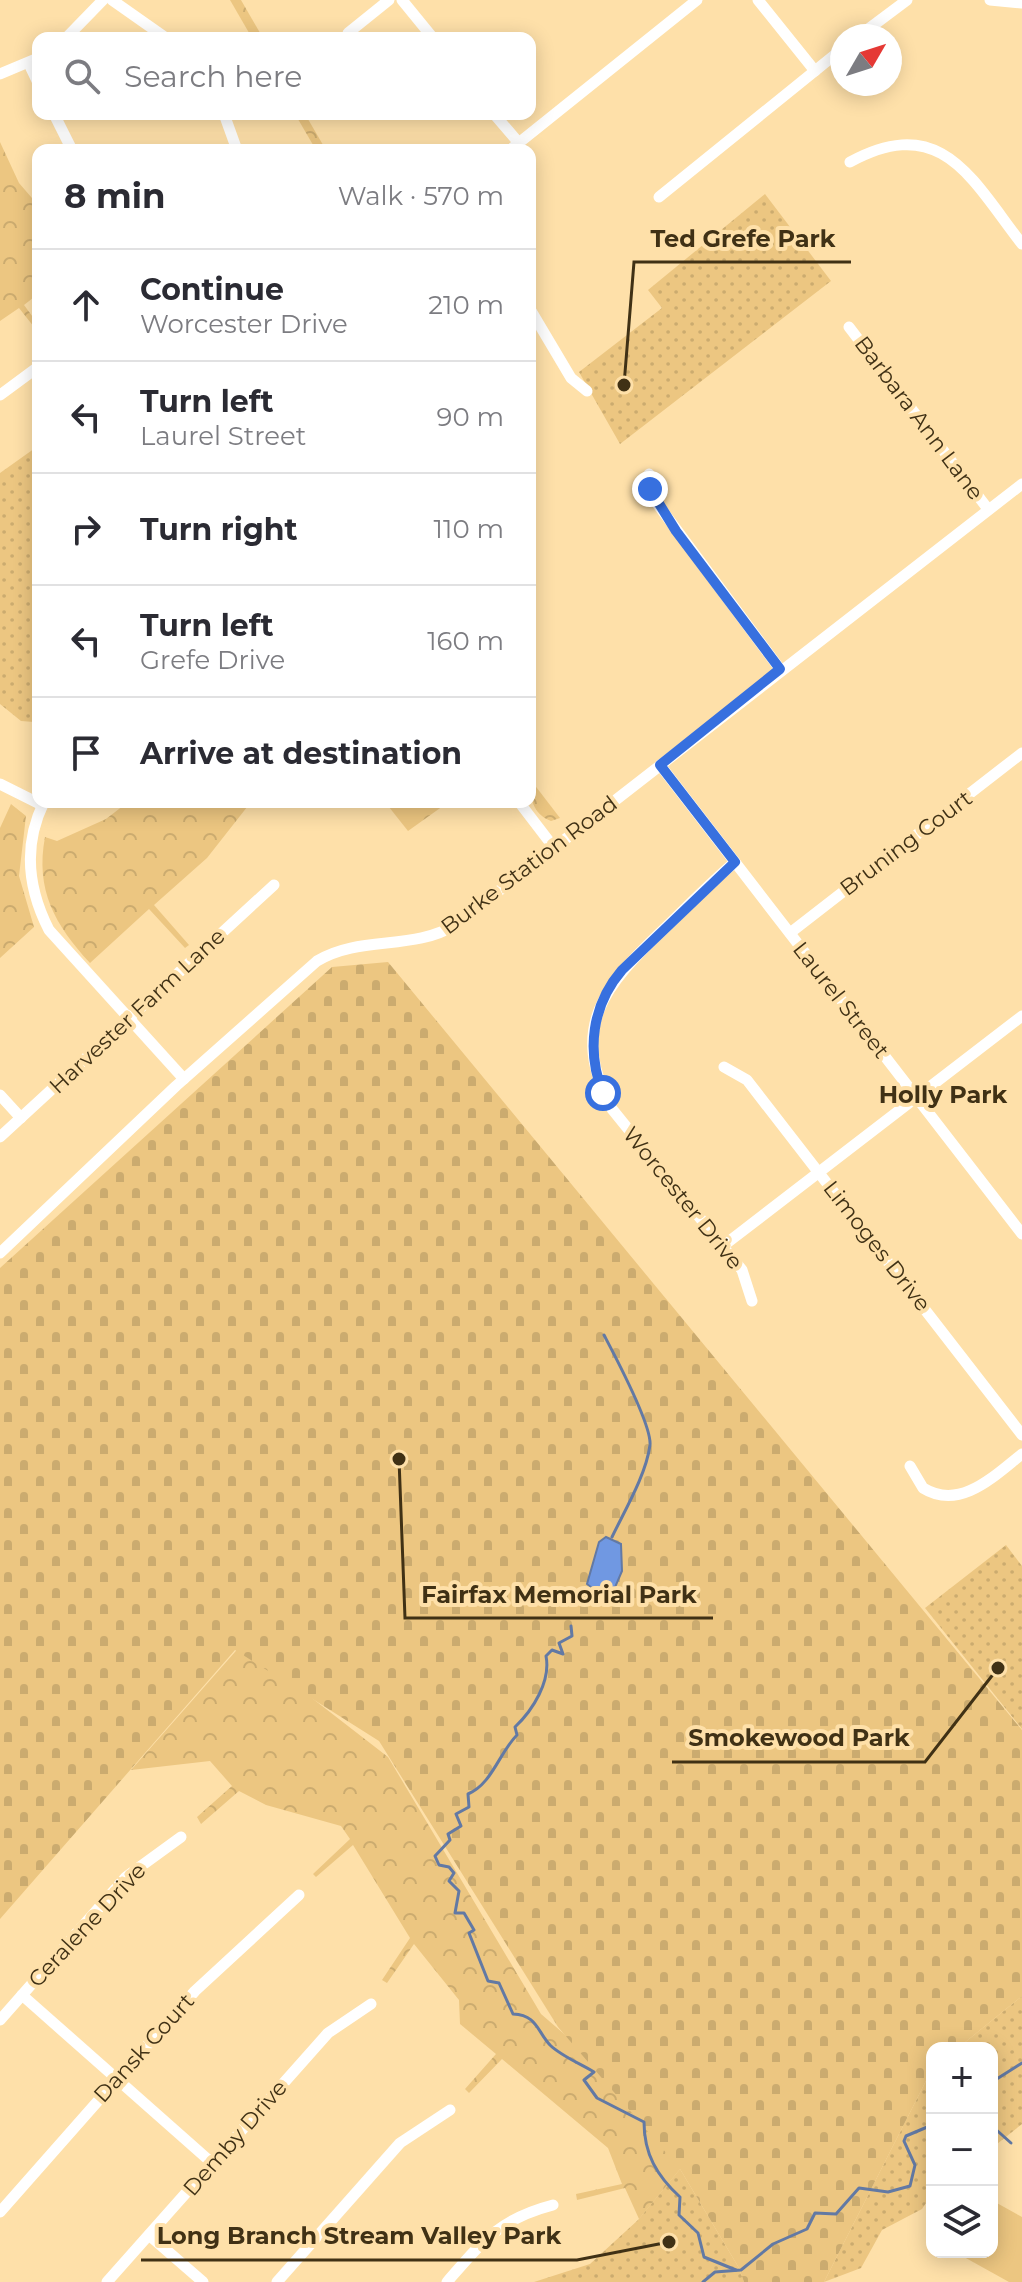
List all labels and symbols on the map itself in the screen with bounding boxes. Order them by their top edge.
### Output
north arrow [830,24,902,96]
callout: Ted Grefe Park [634,214,851,262]
text: Ted Grefe Park [651,224,836,253]
street label: Barbara Ann Lane [849,331,989,505]
route end [632,471,668,507]
street label: Bruning Court [835,784,977,901]
street label: Burke Station Road [436,790,622,940]
street label: Harvester Farm Lane [44,923,230,1099]
street label: Laurel Street [787,936,895,1064]
route start [585,1075,621,1111]
district label: Holly Park [879,1080,1008,1109]
street label: Worcester Drive [617,1121,749,1275]
street label: Limoges Drive [818,1175,936,1317]
callout: Fairfax Memorial Park [405,1570,713,1618]
text: Fairfax Memorial Park [421,1580,697,1609]
callout: Smokewood Park [672,1714,925,1762]
text: Smokewood Park [688,1723,910,1752]
street label: Ceralene Drive [23,1857,151,1993]
street label: Dansk Court [88,1988,200,2108]
street label: Demby Drive [177,2075,293,2201]
callout: Long Branch Stream Valley Park [141,2212,577,2260]
text: Long Branch Stream Valley Park [157,2221,562,2250]

